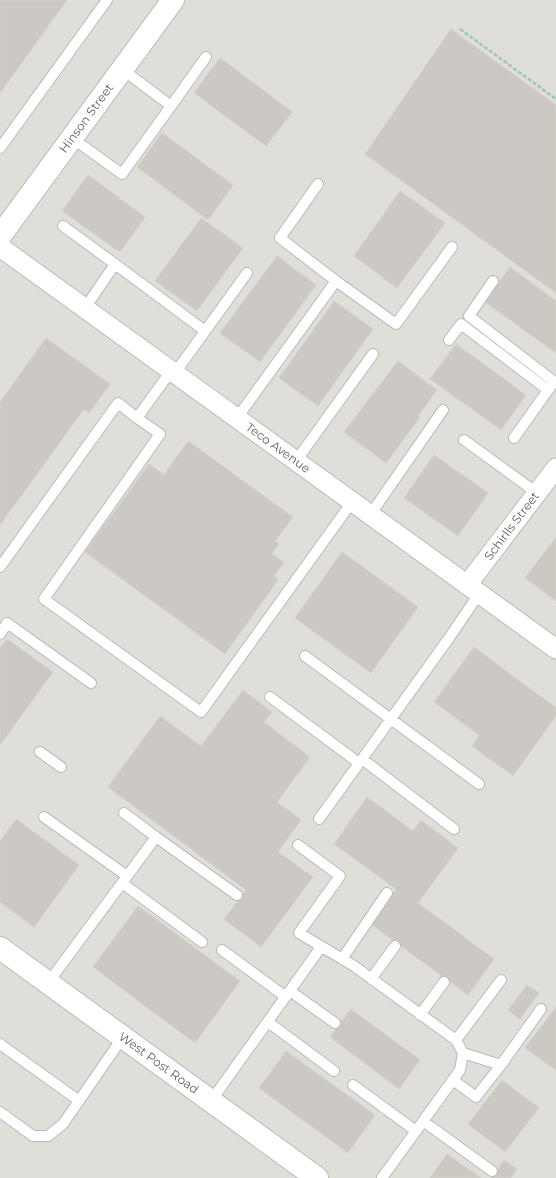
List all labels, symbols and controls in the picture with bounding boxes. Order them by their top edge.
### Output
street label: Hinson Street [56,80,116,155]
street label: Teco Avenue [243,419,314,476]
street label: Schirlls Street [481,489,542,563]
street label: West Post Road [116,1029,202,1097]

